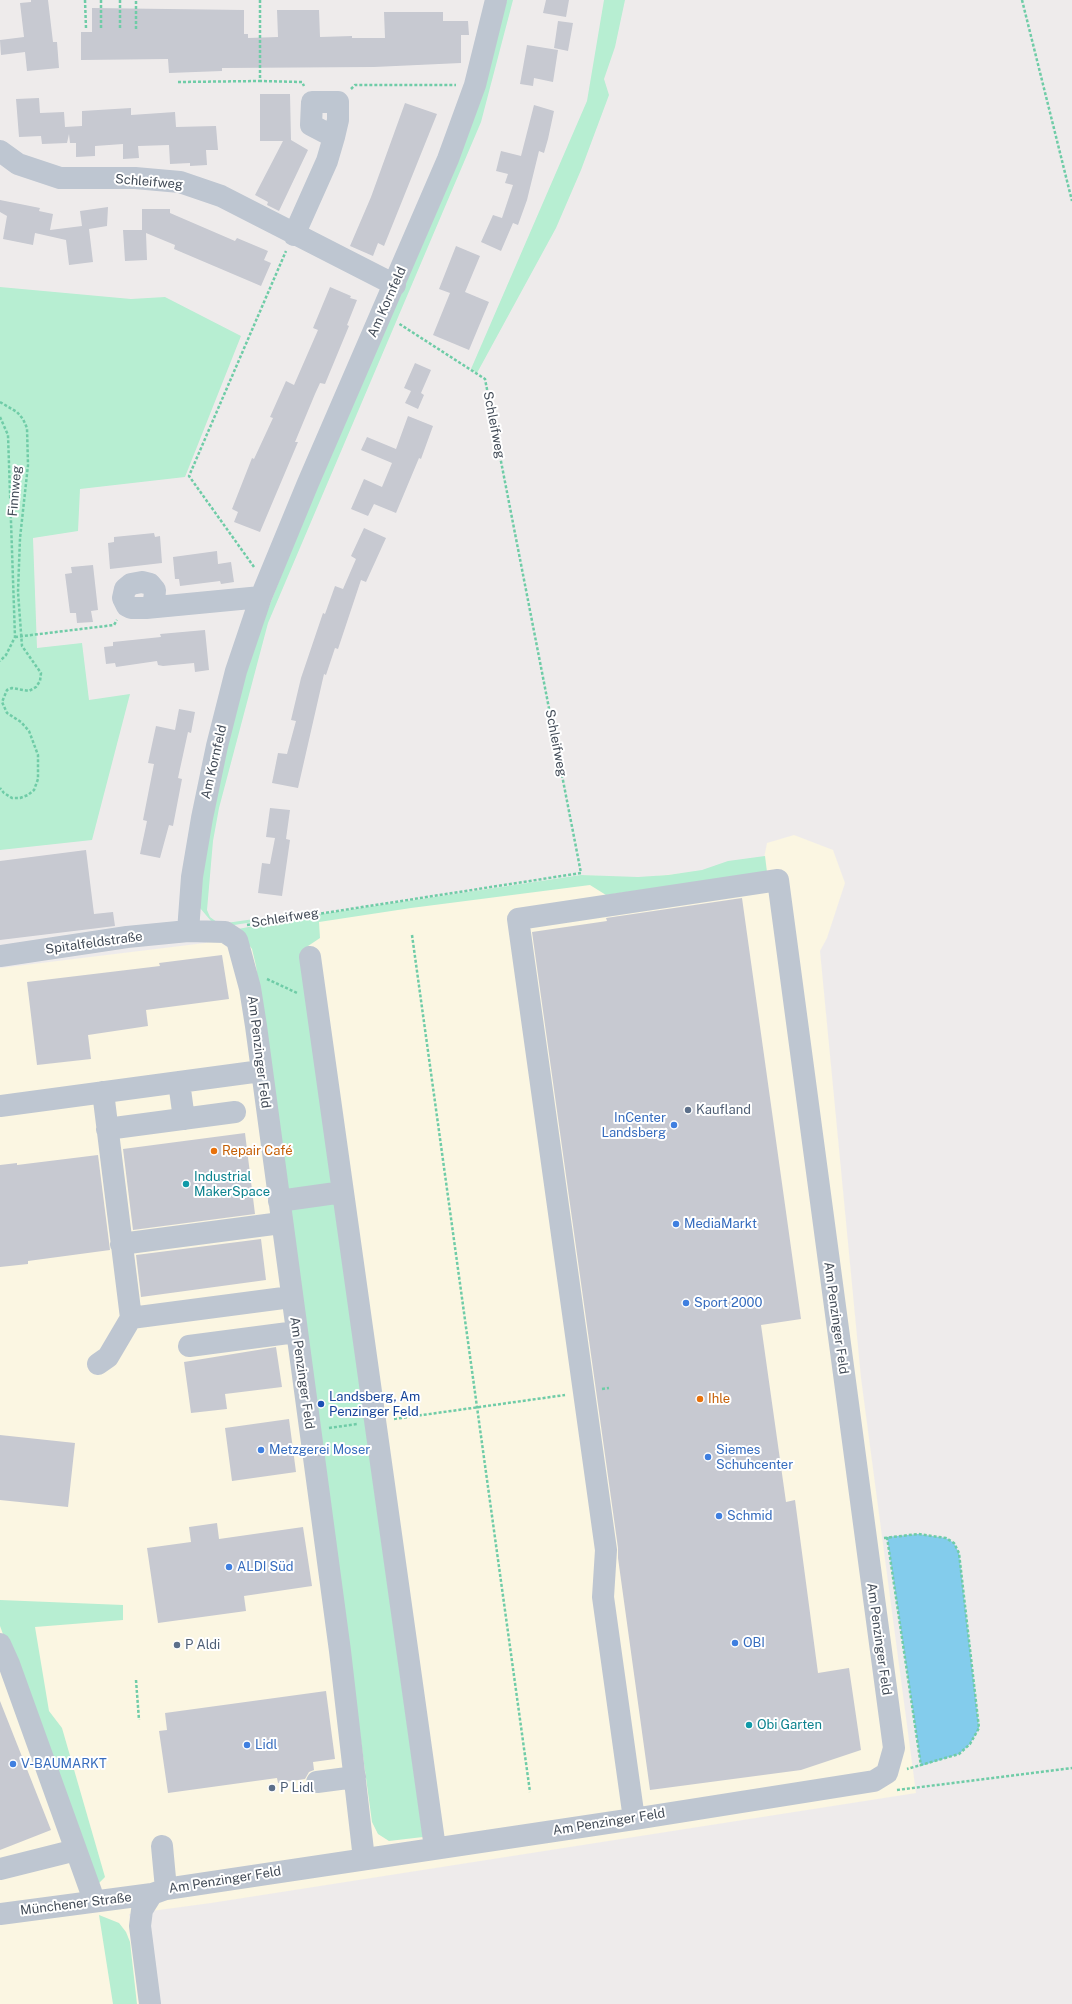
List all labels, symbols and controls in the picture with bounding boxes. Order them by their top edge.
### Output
street label: Schleifweg [114,171,184,193]
street label: Am Kornfeld [364,264,410,340]
street label: Schleifweg [480,390,508,460]
street label: Finnweg [5,465,25,517]
street label: Schleifweg [542,708,570,778]
street label: Am Kornfeld [198,723,230,801]
street label: Schleifweg [250,905,320,931]
street label: Spitalfeldstraße [44,928,144,958]
street label: Am Penzinger Feld [244,995,274,1109]
place label: Kaufland [696,1102,751,1118]
marker: Kaufland [683,1105,693,1115]
place label: InCenter Landsberg [602,1110,666,1141]
marker: InCenter Landsberg [669,1120,679,1130]
place label: Repair Café [222,1143,293,1159]
marker: Repair Café [209,1146,219,1156]
place label: Industrial MakerSpace [194,1169,270,1200]
marker: Industrial MakerSpace [181,1179,191,1189]
place label: MediaMarkt [684,1216,757,1232]
marker: MediaMarkt [671,1219,681,1229]
street label: Am Penzinger Feld [820,1261,852,1375]
place label: Sport 2000 [694,1295,762,1311]
marker: Sport 2000 [681,1298,691,1308]
street label: Am Penzinger Feld [286,1316,318,1430]
place label: Landsberg, Am Penzinger Feld [329,1389,420,1420]
place label: Ihle [708,1391,730,1407]
marker: Ihle [695,1394,705,1404]
marker: Landsberg, Am Penzinger Feld [316,1399,326,1409]
place label: Metzgerei Moser [269,1442,370,1458]
place label: Siemes Schuhcenter [716,1442,793,1473]
marker: Metzgerei Moser [256,1445,266,1455]
marker: Siemes Schuhcenter [703,1452,713,1462]
place label: Schmid [727,1508,772,1524]
marker: Schmid [714,1511,724,1521]
place label: ALDI Süd [237,1559,294,1575]
marker: ALDI Süd [224,1562,234,1572]
street label: Am Penzinger Feld [863,1582,895,1696]
place label: OBI [743,1635,765,1651]
place label: P Aldi [185,1637,220,1653]
marker: OBI [730,1638,740,1648]
marker: P Aldi [172,1640,182,1650]
place label: Obi Garten [757,1717,822,1733]
marker: Obi Garten [744,1720,754,1730]
place label: Lidl [255,1737,278,1753]
marker: Lidl [242,1740,252,1750]
place label: V-BAUMARKT [21,1756,107,1772]
marker: V-BAUMARKT [8,1759,18,1769]
place label: P Lidl [280,1780,314,1796]
marker: P Lidl [267,1783,277,1793]
street label: Am Penzinger Feld [552,1805,666,1839]
street label: Am Penzinger Feld [168,1863,282,1897]
street label: Münchener Straße [19,1889,133,1919]

